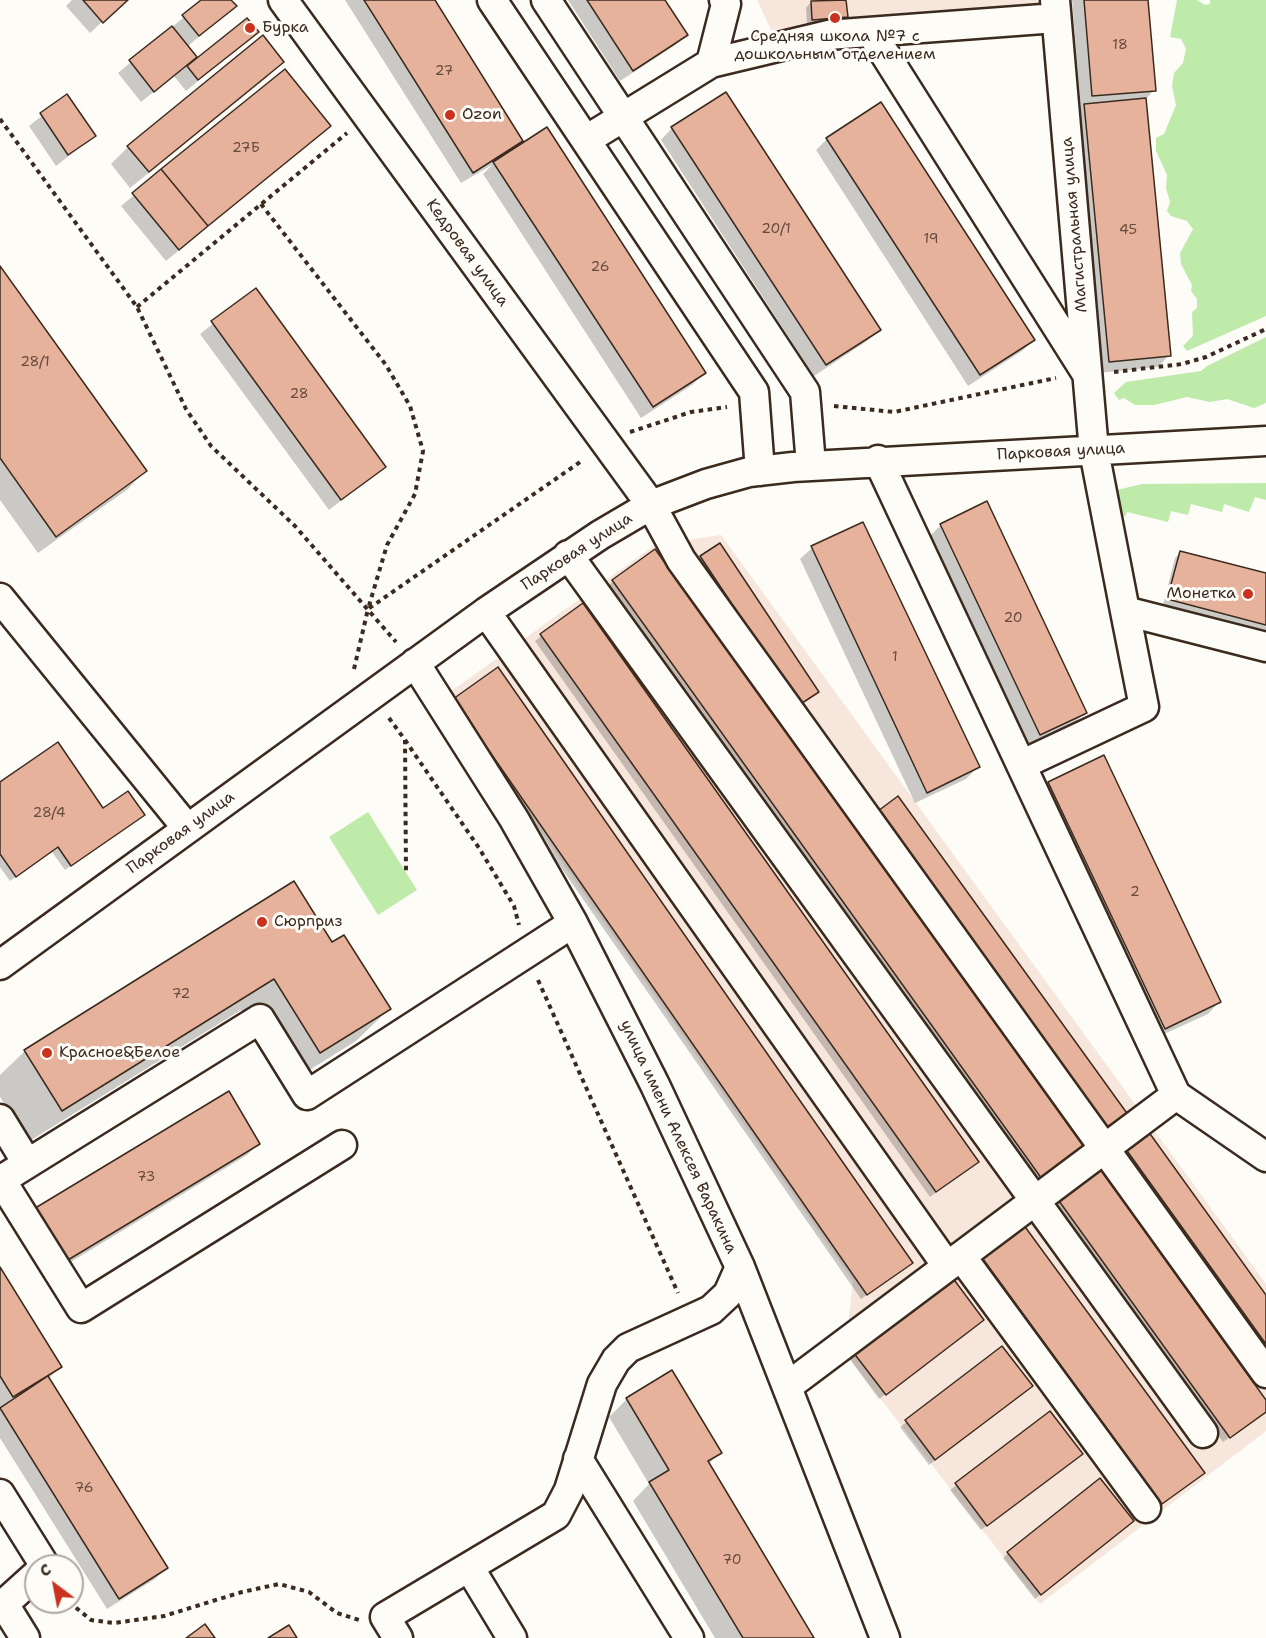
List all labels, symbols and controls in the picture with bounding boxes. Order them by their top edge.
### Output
marker: Средняя школа №7 с дошкольным отделением [828,11,842,25]
place label: Бурка [262,18,309,38]
marker: Бурка [243,21,257,35]
place label: Средняя школа №7 с дошкольным отделением [734,27,936,65]
house number: 18 [1112,37,1128,53]
house number: 27 [435,63,453,79]
place label: Ozon [462,105,502,125]
marker: Ozon [443,108,457,122]
street label: Магистральная улица [1058,136,1092,314]
house number: 27Б [232,140,260,156]
street label: Кедровая улица [422,196,512,310]
house number: 20/1 [761,221,791,237]
house number: 45 [1119,222,1137,238]
house number: 19 [923,231,939,247]
house number: 26 [591,259,609,275]
house number: 28/1 [20,354,50,370]
house number: 28 [289,386,309,402]
street label: Парковая улица [996,439,1126,465]
street label: Парковая улица [518,509,636,595]
place label: Монетка [1166,584,1236,604]
marker: Монетка [1241,587,1255,601]
house number: 20 [1003,610,1023,626]
house number: 1 [892,649,898,665]
street label: Парковая улица [124,788,238,878]
house number: 28/4 [33,805,65,821]
house number: 2 [1130,884,1140,900]
place label: Сюрприз [274,912,342,932]
marker: Сюрприз [255,915,269,929]
house number: 72 [172,986,190,1002]
street label: улица имени Алексея Варакина [615,1017,741,1257]
place label: Красное&Белое [59,1043,180,1063]
marker: Красное&Белое [40,1046,54,1060]
house number: 73 [137,1169,155,1185]
house number: 76 [74,1480,94,1496]
house number: 70 [722,1552,742,1568]
north arrow [24,1554,84,1614]
text: С [36,1559,55,1582]

